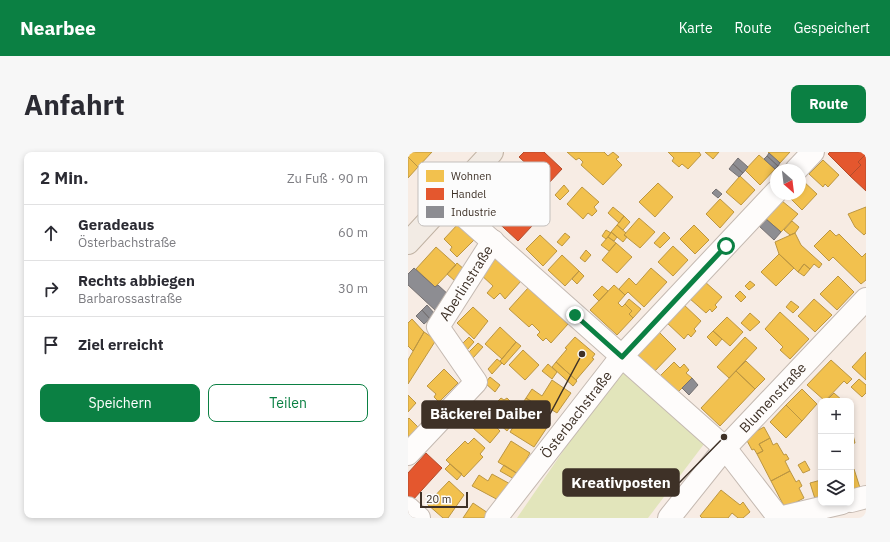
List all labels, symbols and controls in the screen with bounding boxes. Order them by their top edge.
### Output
text: Nearbee [20,16,96,40]
text: Karte [679,19,713,37]
text: Route [735,19,772,37]
text: Gespeichert [794,19,870,37]
button: Route [791,85,866,123]
text: Anfahrt [24,86,125,123]
legend [418,162,550,226]
north arrow [770,164,806,200]
text: 2 Min. [40,167,88,189]
text: Wohnen [451,169,492,183]
text: Zu Fuß · 90 m [287,170,368,187]
text: Handel [451,187,486,201]
text: Industrie [451,205,496,219]
text: Geradeaus [78,215,154,234]
icon: ahead [40,222,62,244]
text: 60 m [338,224,368,241]
text: Österbachstraße [78,234,176,251]
route start [717,237,735,255]
street label: Aberlinstraße [435,242,497,324]
text: Rechts abbiegen [78,271,195,290]
icon: right [40,278,62,300]
text: 30 m [338,280,368,297]
text: Barbarossastraße [78,290,182,307]
route end [566,306,584,324]
icon: arrive [40,334,62,356]
text: Ziel erreicht [78,335,164,354]
street label: Blumenstraße [735,359,810,436]
street label: Österbachstraße [537,367,616,462]
button: Speichern [40,384,200,422]
button: Teilen [208,384,368,422]
map controls [818,398,854,506]
button: + [818,398,854,434]
callout: Bäckerei Daiber [422,401,550,428]
text: Bäckerei Daiber [430,404,542,423]
button: − [818,434,854,470]
callout: Kreativposten [563,469,679,496]
button: layers [818,470,854,506]
text: Kreativposten [571,473,671,492]
scale bar [420,490,468,509]
text: 20 m [426,492,451,506]

